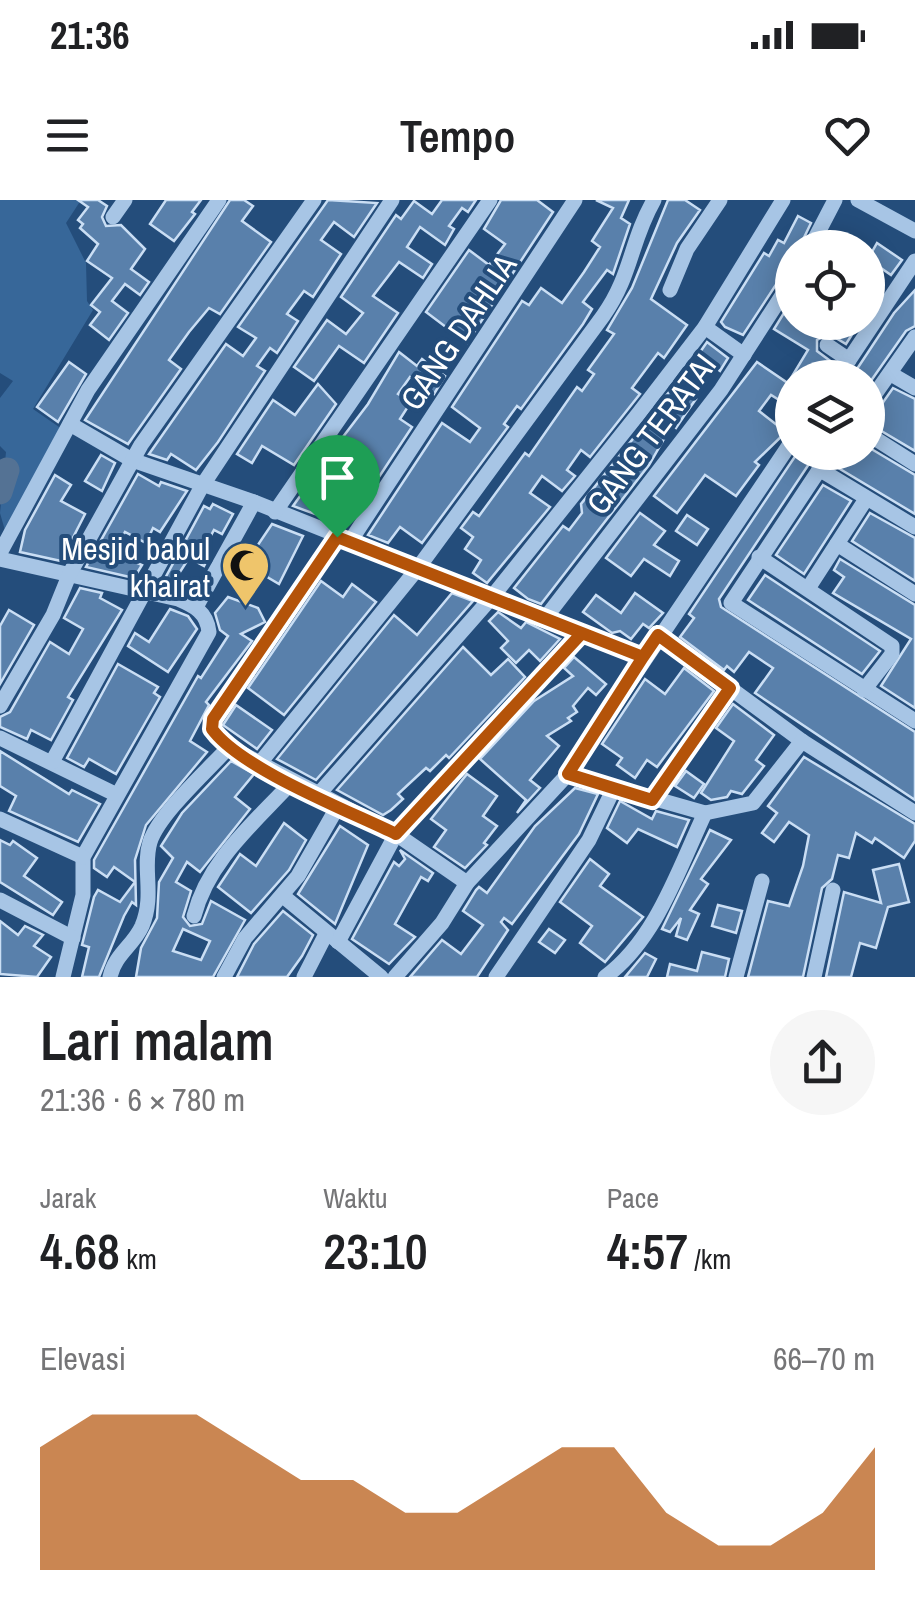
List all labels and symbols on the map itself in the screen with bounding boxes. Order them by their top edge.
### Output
street label: GANG DAHLIA [390,245,526,418]
street label: GANG TERATAI [576,345,726,523]
pin [295,435,380,538]
place label: Mesjid babul khairat [61,527,210,607]
mosque icon: Mesjid babul khairat [219,540,271,608]

